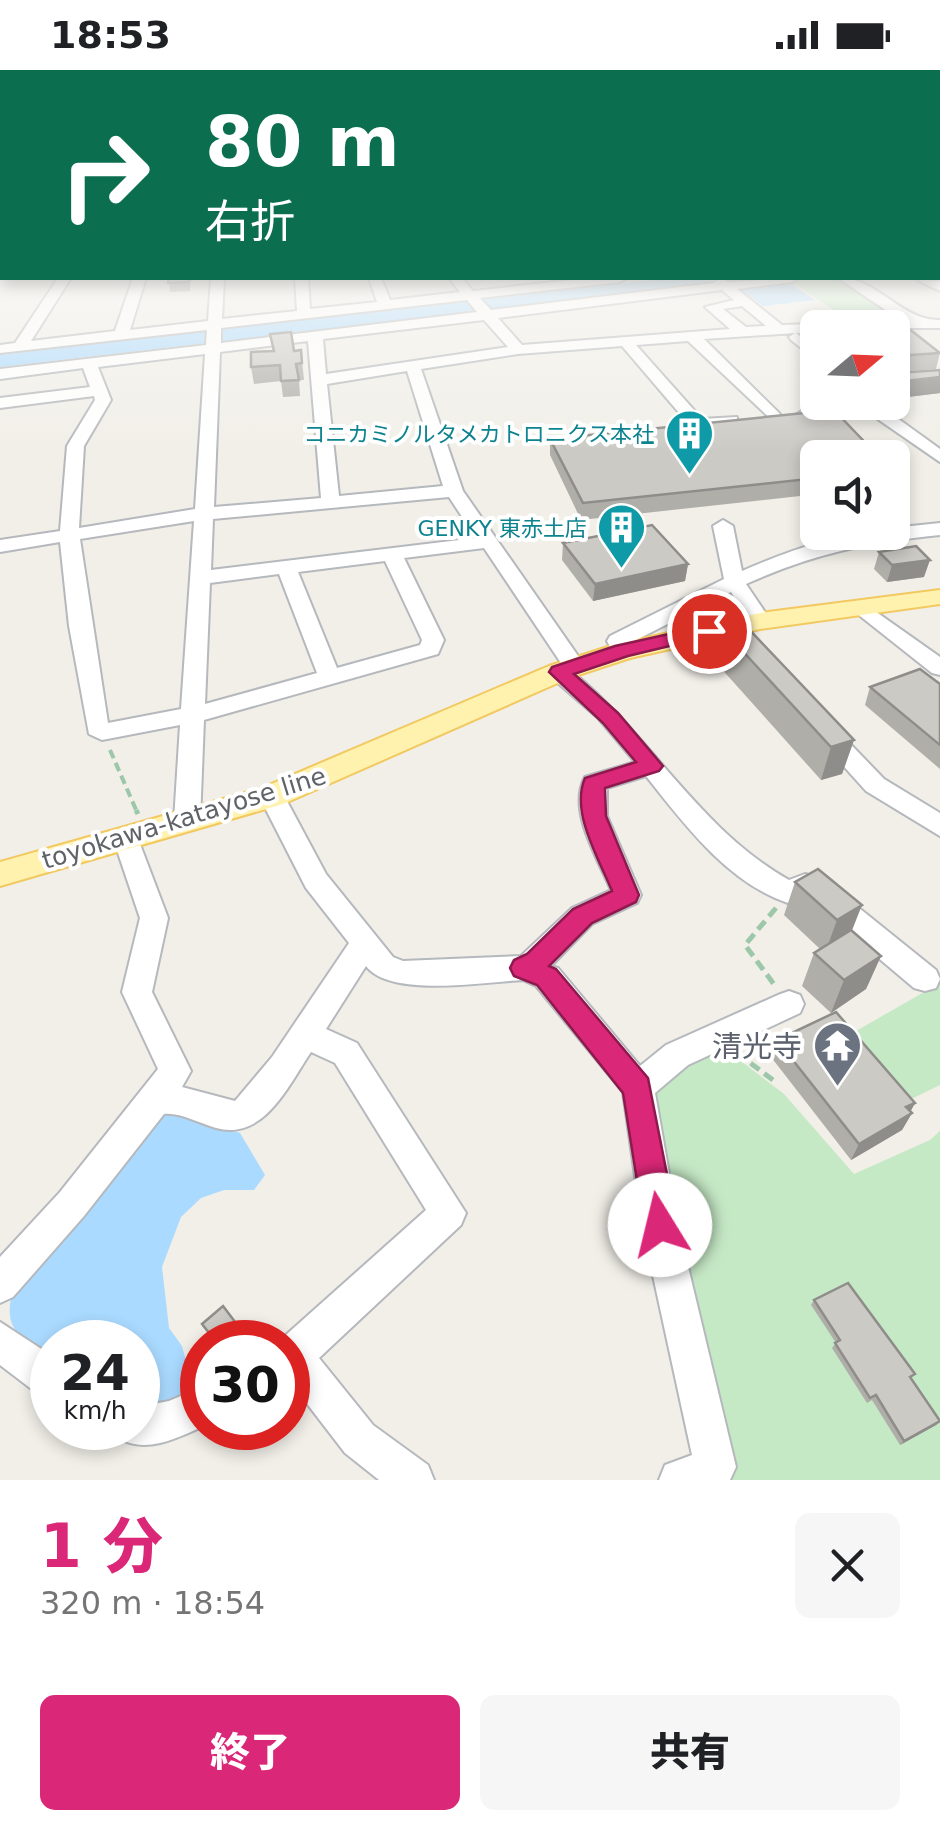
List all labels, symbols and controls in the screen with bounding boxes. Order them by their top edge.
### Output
text: 18:53 [50,13,171,57]
text: 80 m [205,101,400,183]
icon: right [40,110,170,240]
text: 右折 [205,195,295,248]
north arrow [800,310,910,420]
map controls [800,310,910,550]
building icon: コニカミノルタメカトロニクス本社 [663,408,715,476]
place label: コニカミノルタメカトロニクス本社 [303,422,654,447]
button: sound [800,440,910,550]
building icon: GENKY 東赤土店 [596,502,648,570]
place label: GENKY 東赤土店 [418,516,587,541]
pin [667,589,752,674]
icon: arrive [682,604,737,659]
street label: toyokawa-katayose line [39,761,329,875]
temple icon: 清光寺 [811,1020,863,1088]
place label: 清光寺 [712,1029,802,1064]
position arrow [608,1173,712,1277]
speed limit sign: 30 [180,1320,310,1450]
text: 24 [60,1344,130,1402]
text: km/h [63,1396,127,1425]
text: 1 分 [40,1511,163,1581]
button: close [795,1513,900,1618]
text: 320 m · 18:54 [40,1584,265,1622]
button: 終了 [40,1695,460,1810]
button: 共有 [480,1695,900,1810]

